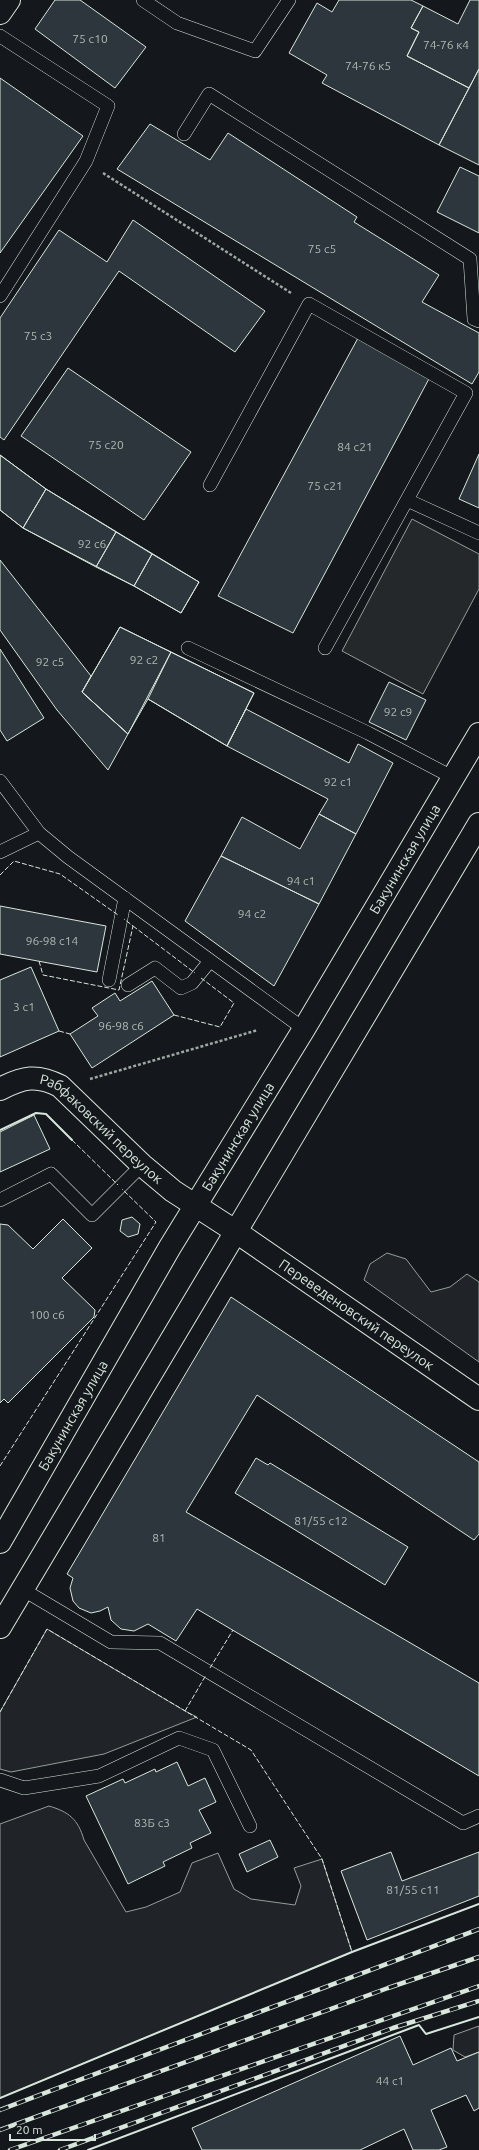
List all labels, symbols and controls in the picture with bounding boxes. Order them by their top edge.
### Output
house number: 75 с10 [72,32,108,45]
house number: 74-76 к4 [423,38,469,51]
house number: 74-76 к5 [345,59,391,72]
house number: 75 с5 [308,242,336,255]
house number: 75 c3 [24,329,52,342]
house number: 75 с20 [88,438,124,451]
house number: 84 с21 [337,440,373,453]
house number: 75 с21 [307,479,343,492]
house number: 92 c6 [78,537,107,550]
house number: 92 c2 [130,653,158,666]
house number: 92 c5 [36,655,64,668]
house number: 92 с9 [384,705,412,718]
house number: 92 с1 [324,775,352,788]
street label: Бакунинская улица [366,801,443,917]
house number: 94 с1 [287,874,315,887]
house number: 94 с2 [238,907,266,920]
house number: 96-98 с14 [26,934,78,947]
house number: 3 с1 [13,1000,35,1013]
house number: 96-98 с6 [98,1019,144,1032]
street label: Рабфаковский переулок [38,1071,166,1187]
street label: Бакунинская улица [198,1079,277,1194]
street label: Переведеновский переулок [276,1256,437,1374]
house number: 100 с6 [29,1308,65,1321]
street label: Бакунинская улица [35,1358,111,1473]
house number: 81/55 с12 [294,1514,348,1527]
house number: 81 [152,1531,166,1544]
house number: 83Б с3 [134,1816,170,1829]
house number: 81/55 с11 [386,1883,440,1896]
house number: 44 c1 [376,2074,404,2087]
scale bar [10,2116,95,2142]
text: 20 m [16,2123,43,2136]

